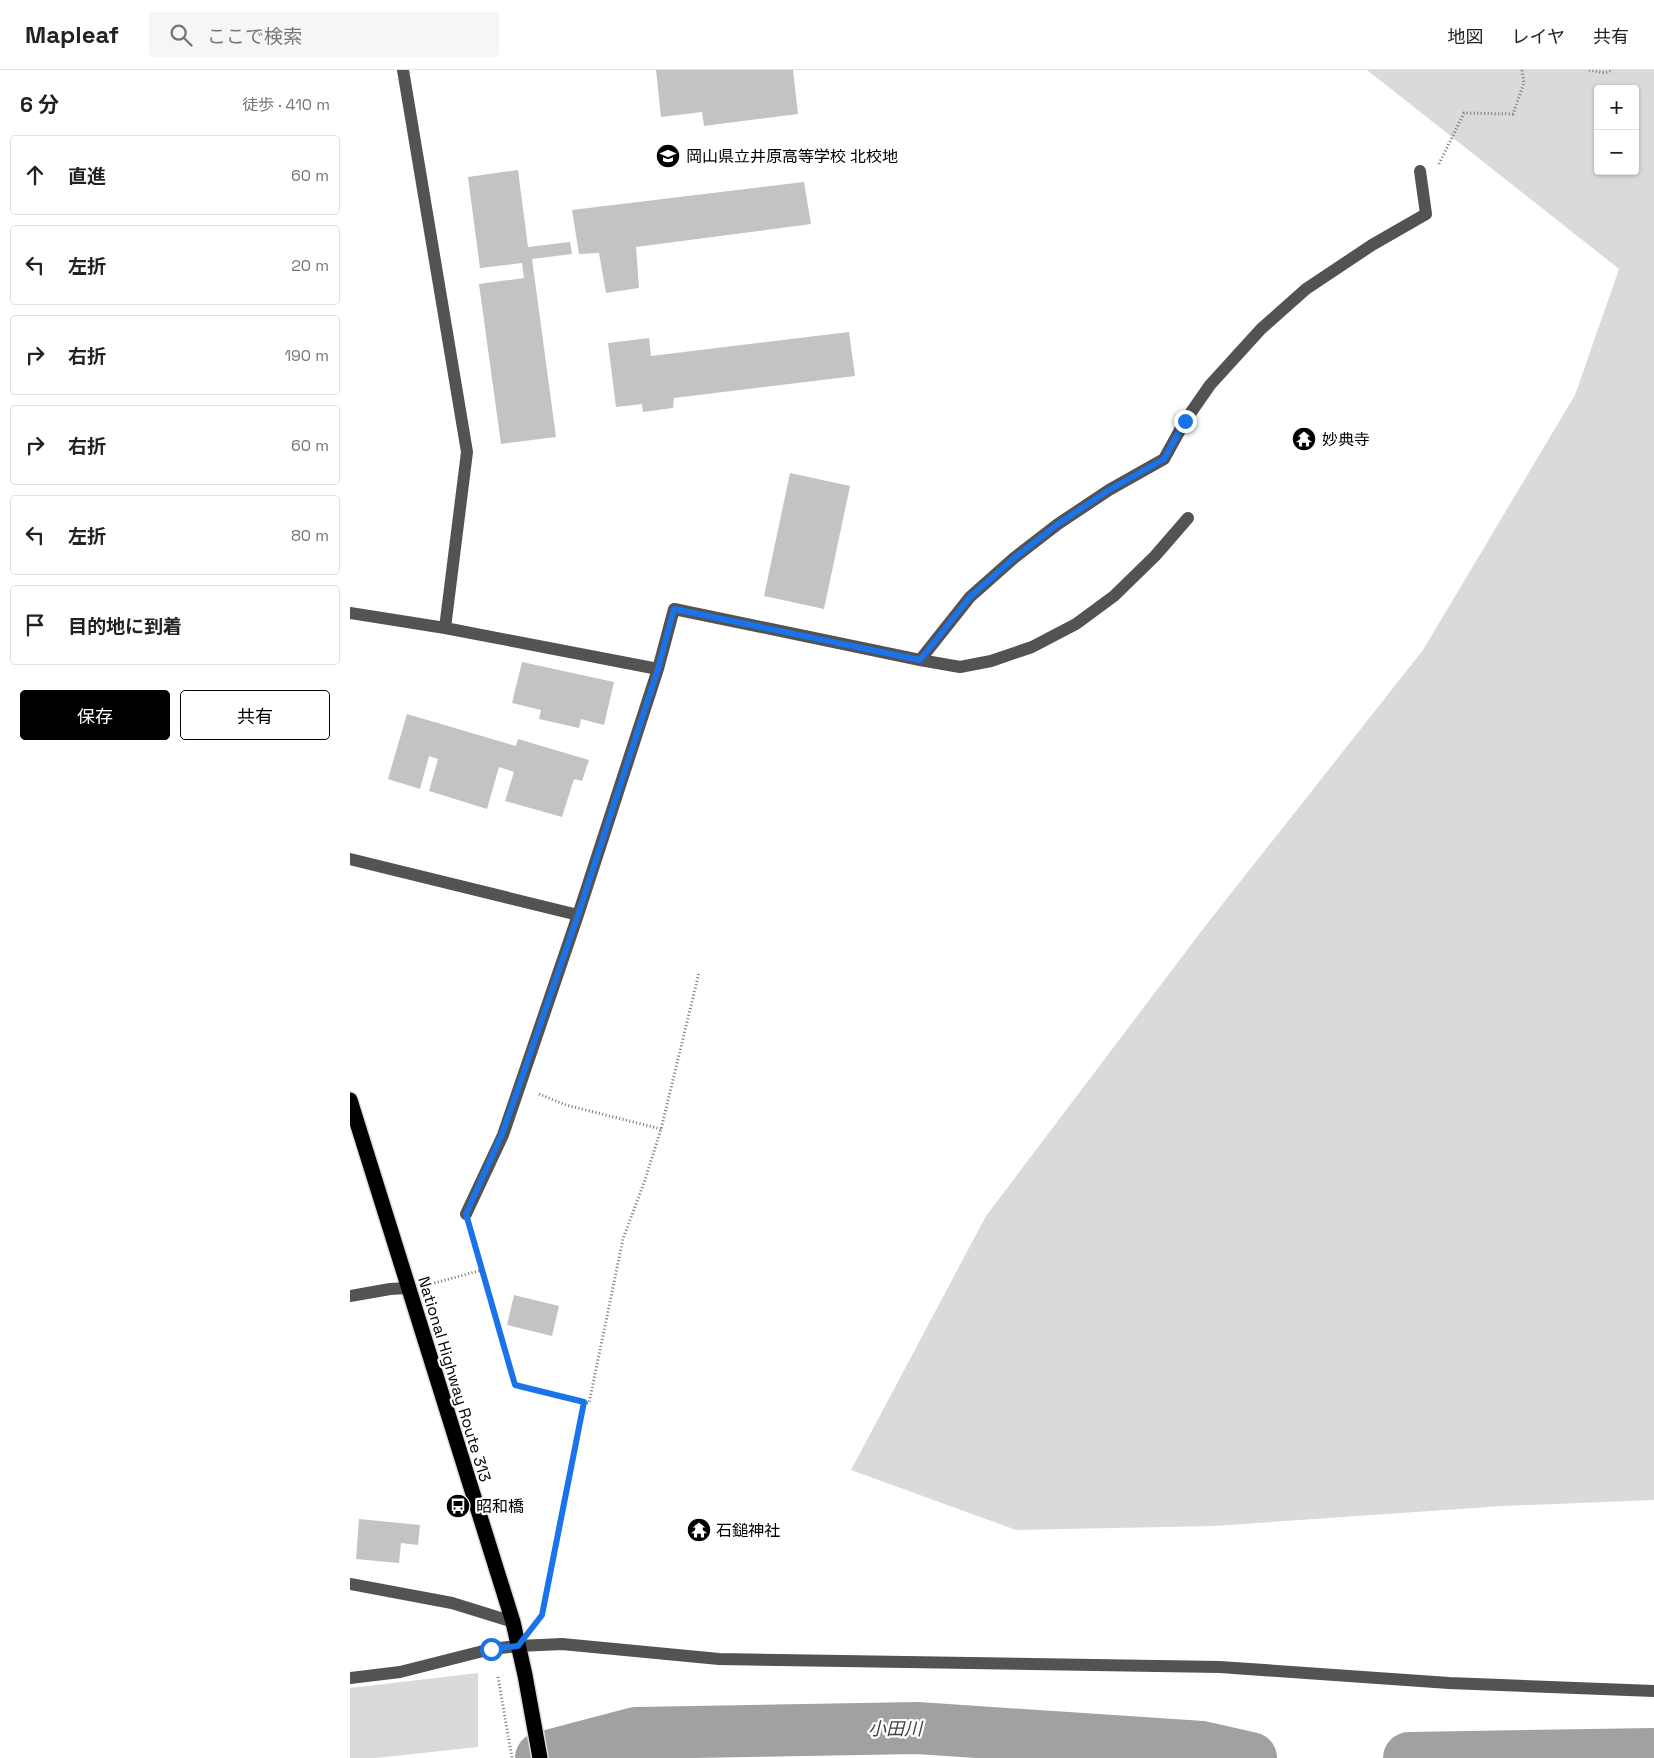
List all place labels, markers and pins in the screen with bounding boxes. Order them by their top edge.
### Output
school or university icon: 岡山県立井原高等学校 北校地 [655,143,681,169]
place label: 岡山県立井原高等学校 北校地 [686,146,898,167]
temple icon: 妙典寺 [1291,426,1317,452]
place label: 妙典寺 [1322,429,1370,450]
bus stop icon: 昭和橋 [445,1493,471,1519]
place label: 昭和橋 [476,1496,524,1517]
temple icon: 石鎚神社 [686,1517,712,1543]
place label: 石鎚神社 [716,1520,780,1541]

